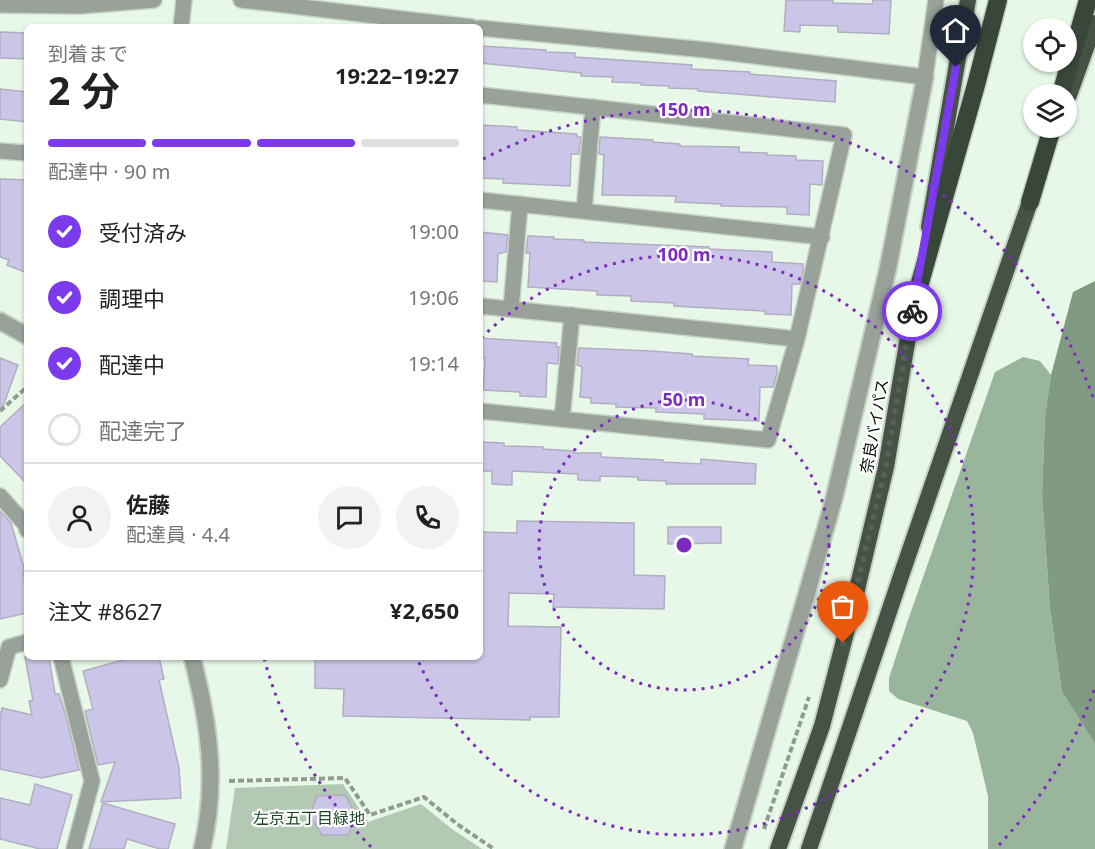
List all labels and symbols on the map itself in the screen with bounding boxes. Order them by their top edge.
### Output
pin [930,5,981,67]
text: 150 m [657,97,711,121]
text: 100 m [657,242,711,266]
courier [882,281,942,341]
street label: 奈良バイパス [855,377,893,475]
text: 50 m [663,387,705,411]
centre of rings [674,535,694,555]
pin [817,581,868,643]
park label: 左京五丁目緑地 [253,807,365,829]

